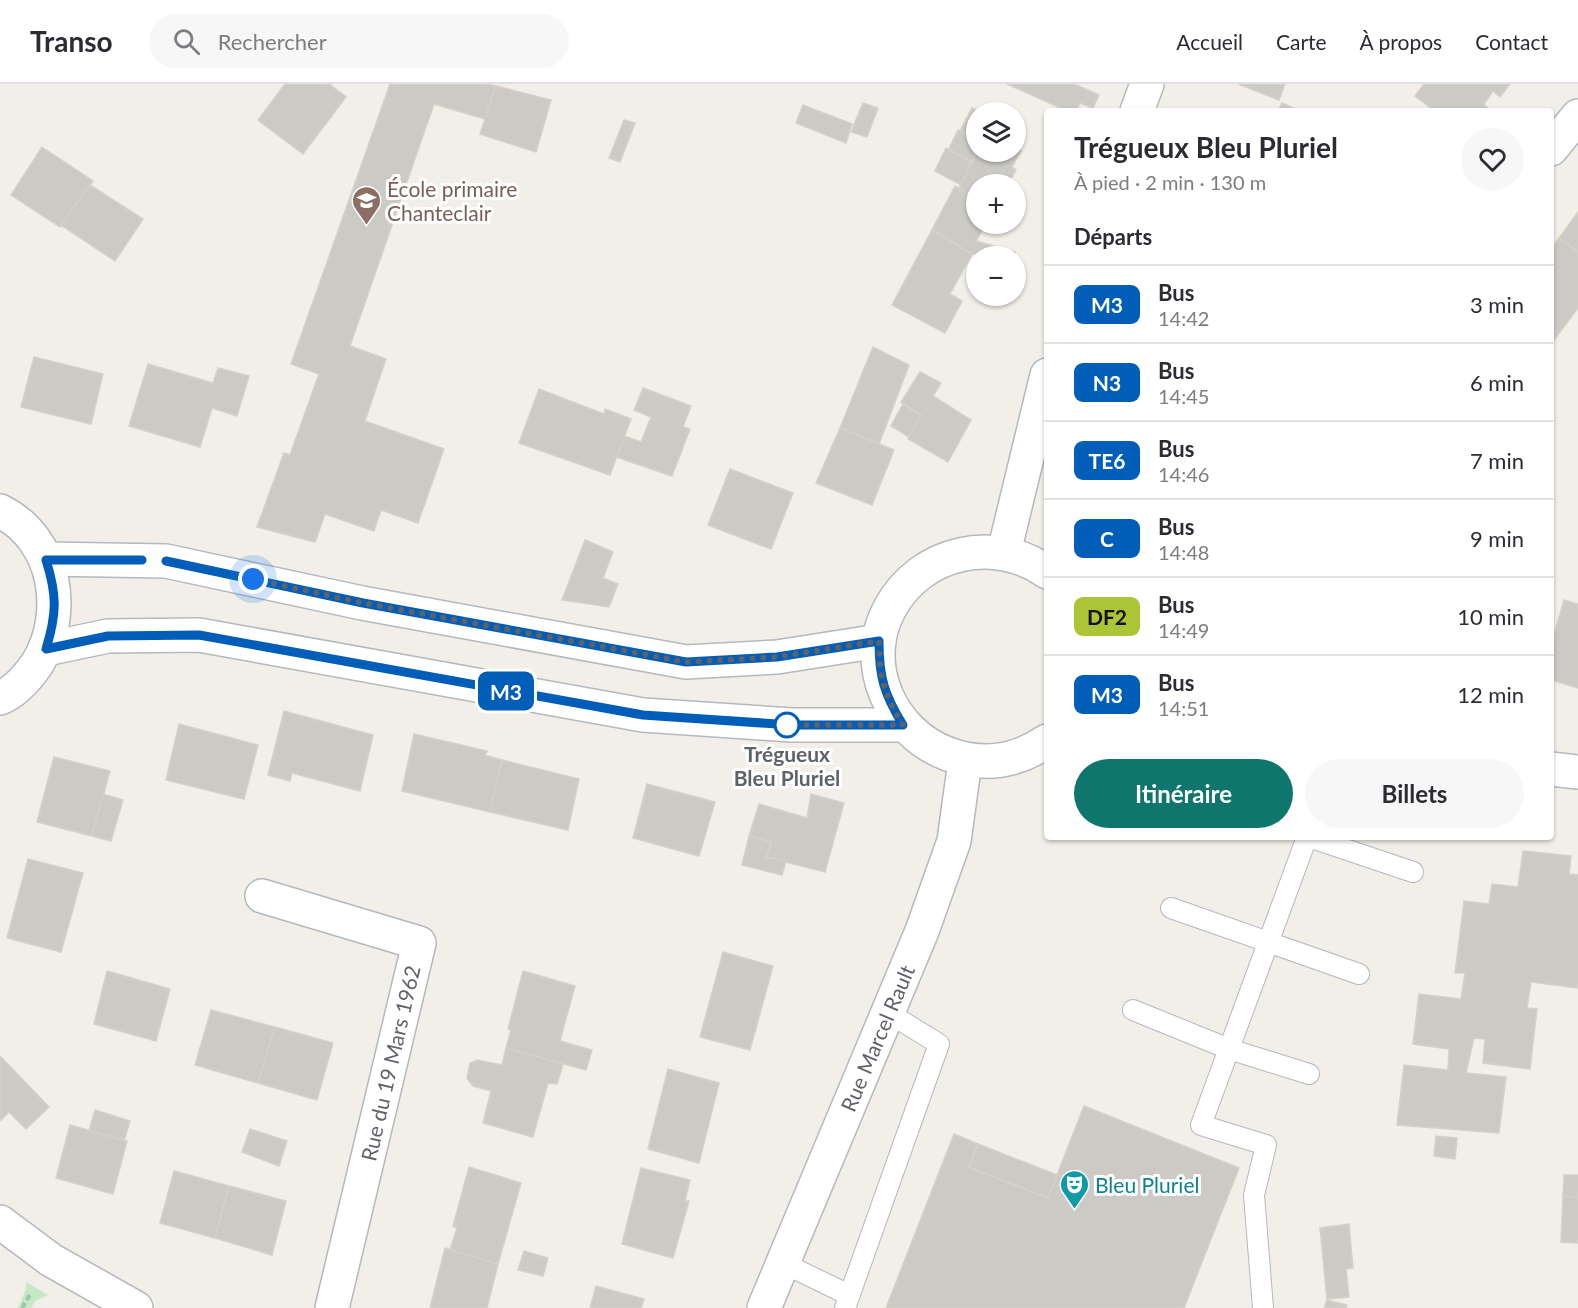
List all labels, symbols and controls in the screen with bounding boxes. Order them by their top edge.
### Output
search box [149,14,569,68]
text: Transo [30,24,113,58]
icon: search [170,25,203,58]
text: Rechercher [218,28,327,55]
text: Accueil [1176,29,1243,54]
text: Carte [1276,29,1327,54]
text: À propos [1360,29,1442,54]
text: Contact [1475,29,1548,54]
map controls [966,102,1026,306]
button: layers [966,102,1026,162]
button: heart [1461,128,1524,191]
text: Trégueux Bleu Pluriel [1074,130,1338,164]
text: À pied · 2 min · 130 m [1074,170,1266,194]
button: + [966,174,1026,234]
place label: École primaire Chanteclair [387,176,517,225]
school or university icon: École primaire Chanteclair [350,184,382,226]
text: Départs [1074,223,1152,250]
button: − [966,246,1026,306]
text: Bus [1158,279,1194,306]
text: 3 min [1470,291,1524,318]
text: M3 [1091,292,1123,317]
text: 14:42 [1158,306,1209,330]
text: Bus [1158,357,1194,384]
text: 6 min [1470,369,1524,396]
text: N3 [1093,370,1121,395]
text: 14:45 [1158,384,1209,408]
text: Bus [1158,435,1194,462]
text: 7 min [1470,447,1524,474]
text: TE6 [1089,448,1125,473]
text: 14:46 [1158,462,1209,486]
text: Bus [1158,513,1194,540]
text: 9 min [1470,525,1524,552]
text: C [1100,526,1114,551]
text: 14:48 [1158,540,1209,564]
your location [238,564,268,594]
text: Bus [1158,591,1194,618]
text: 10 min [1457,603,1524,630]
text: DF2 [1087,604,1127,629]
text: 14:49 [1158,618,1209,642]
text: Bus [1158,669,1194,696]
line badge: M3 [479,672,533,710]
text: M3 [490,679,522,704]
text: 12 min [1457,681,1524,708]
text: M3 [1091,682,1123,707]
text: 14:51 [1158,696,1209,720]
marker: Trégueux Bleu Pluriel [774,712,800,738]
place label: Trégueux Bleu Pluriel [734,741,840,790]
button: Itinéraire [1074,759,1293,828]
button: Billets [1305,759,1524,828]
street label: Rue Marcel Rault [835,961,919,1115]
street label: Rue du 19 Mars 1962 [355,963,425,1163]
theatre icon: Bleu Pluriel [1058,1168,1090,1210]
place label: Bleu Pluriel [1095,1172,1199,1197]

